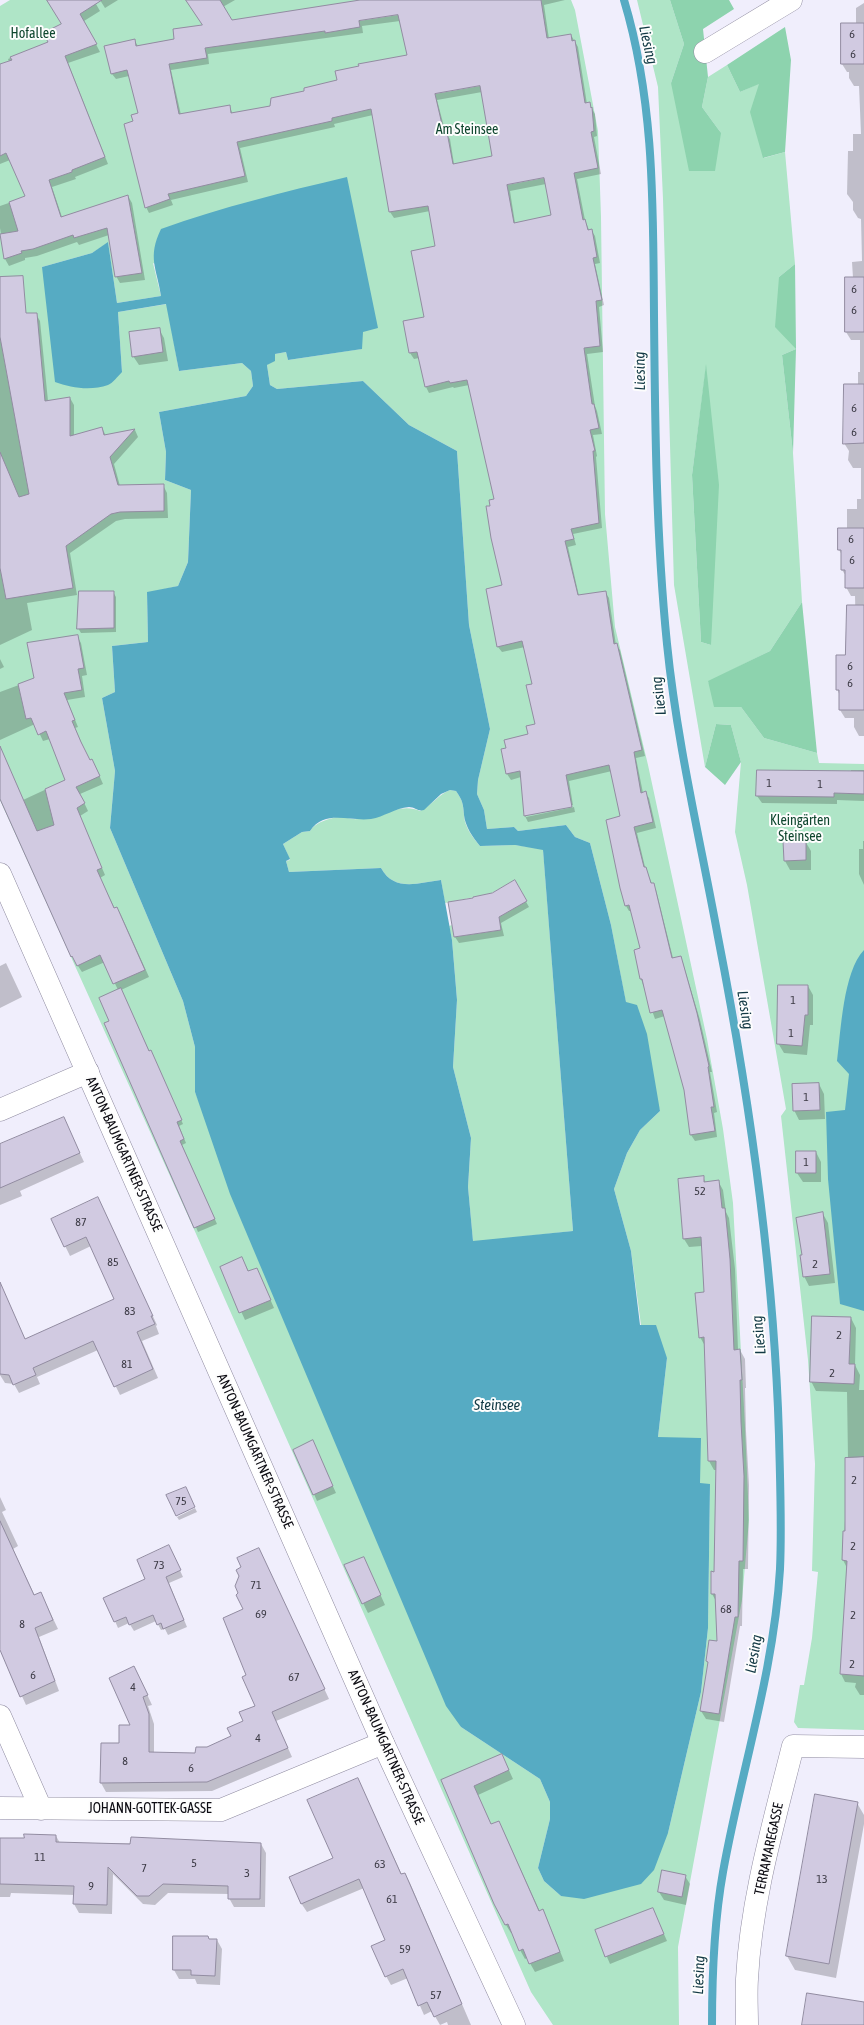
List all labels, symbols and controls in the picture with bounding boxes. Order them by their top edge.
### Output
water label: Liesing [635,24,661,66]
park label: Hofallee [10,26,56,42]
house number: 6 [849,27,855,41]
house number: 6 [850,47,856,61]
park label: Am Steinsee [436,122,498,138]
house number: 6 [851,282,857,296]
house number: 6 [851,303,857,317]
water label: Liesing [631,351,649,391]
house number: 6 [851,401,857,415]
house number: 6 [851,425,857,439]
house number: 6 [848,532,854,546]
house number: 6 [849,553,855,567]
house number: 6 [847,659,853,673]
water label: Liesing [648,675,670,717]
house number: 6 [847,676,853,690]
house number: 1 [766,776,772,790]
house number: 1 [817,777,823,791]
park label: Kleingärten Steinsee [770,813,830,846]
water label: Liesing [733,989,757,1031]
house number: 1 [790,993,796,1007]
house number: 1 [788,1026,794,1040]
street label: ANTON-BAUMGARTNER-STRASSE [82,1074,166,1234]
house number: 1 [803,1090,809,1104]
house number: 1 [803,1155,809,1169]
house number: 52 [694,1184,706,1198]
house number: 87 [75,1215,87,1229]
house number: 85 [107,1255,119,1269]
house number: 2 [812,1257,818,1271]
house number: 83 [124,1304,136,1318]
water label: Liesing [748,1315,770,1355]
house number: 2 [836,1328,842,1342]
house number: 81 [121,1357,133,1371]
house number: 2 [829,1366,835,1380]
street label: ANTON-BAUMGARTNER-STRASSE [213,1371,297,1531]
water label: Steinsee [474,1396,520,1414]
house number: 2 [851,1473,857,1487]
house number: 75 [175,1494,187,1508]
house number: 2 [850,1539,856,1553]
house number: 73 [153,1558,165,1572]
house number: 71 [250,1578,262,1592]
house number: 68 [720,1602,732,1616]
house number: 69 [255,1607,267,1621]
house number: 2 [850,1608,856,1622]
house number: 8 [19,1617,25,1631]
water label: Liesing [742,1633,766,1675]
house number: 2 [849,1657,855,1671]
street label: ANTON-BAUMGARTNER-STRASSE [344,1667,428,1827]
house number: 6 [30,1668,36,1682]
house number: 67 [288,1670,300,1684]
house number: 4 [130,1680,136,1694]
house number: 4 [255,1731,261,1745]
house number: 8 [122,1754,128,1768]
house number: 6 [188,1761,194,1775]
street label: JOHANN-GOTTEK-GASSE [88,1801,212,1817]
street label: TERRAMAREGASSE [751,1801,787,1897]
house number: 11 [34,1850,46,1864]
house number: 5 [191,1856,197,1870]
house number: 63 [374,1857,386,1871]
house number: 7 [141,1861,147,1875]
house number: 3 [244,1866,250,1880]
house number: 13 [816,1872,828,1886]
house number: 9 [88,1879,94,1893]
house number: 61 [386,1892,398,1906]
house number: 59 [399,1942,411,1956]
water label: Liesing [689,1955,709,1995]
house number: 57 [430,1988,442,2002]

